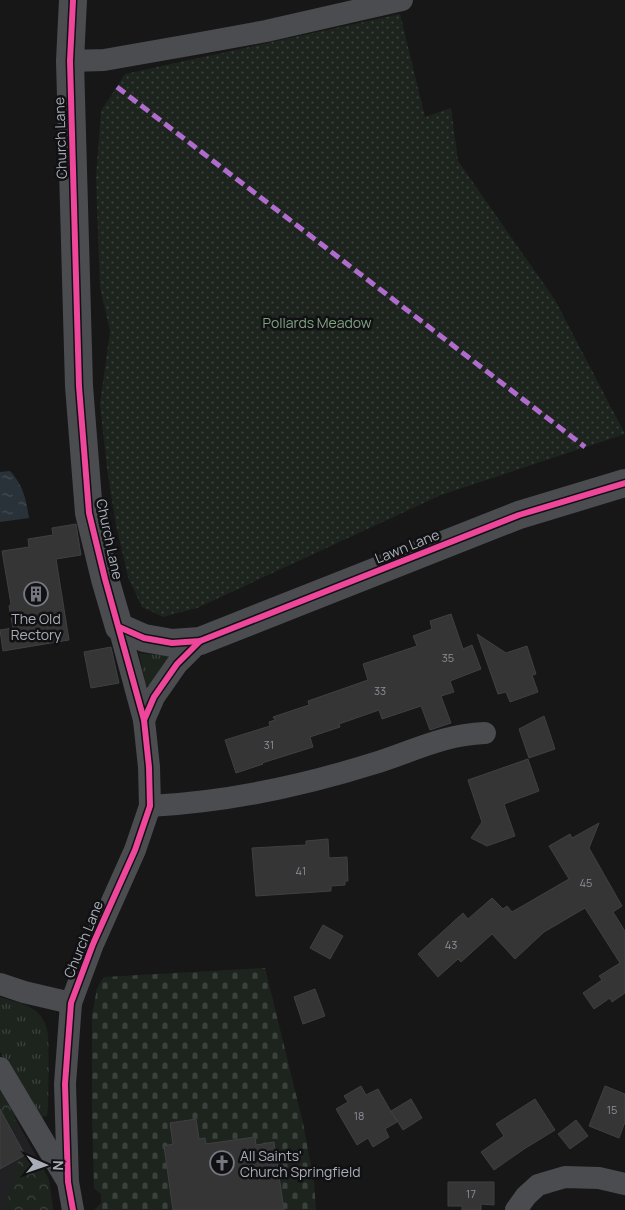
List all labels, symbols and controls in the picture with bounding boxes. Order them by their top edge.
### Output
street label: Church Lane [49,97,71,179]
park label: Pollards Meadow [263,313,372,332]
street label: Church Lane [92,497,128,581]
street label: Lawn Lane [372,524,442,568]
building icon: The Old Rectory [23,581,49,607]
place label: The Old Rectory [11,609,62,644]
house number: 35 [442,650,454,665]
house number: 33 [374,683,386,698]
house number: 31 [264,737,274,752]
house number: 41 [296,863,306,878]
house number: 45 [580,875,592,890]
street label: Church Lane [59,898,107,980]
house number: 43 [445,937,457,952]
house number: 15 [607,1102,617,1117]
house number: 18 [354,1108,364,1123]
north arrow [20,1140,70,1190]
place label: All Saints' Church Springfield [240,1146,360,1181]
church icon: All Saints' Church Springfield [209,1150,235,1176]
text: N [49,1160,68,1171]
house number: 17 [466,1186,476,1201]

